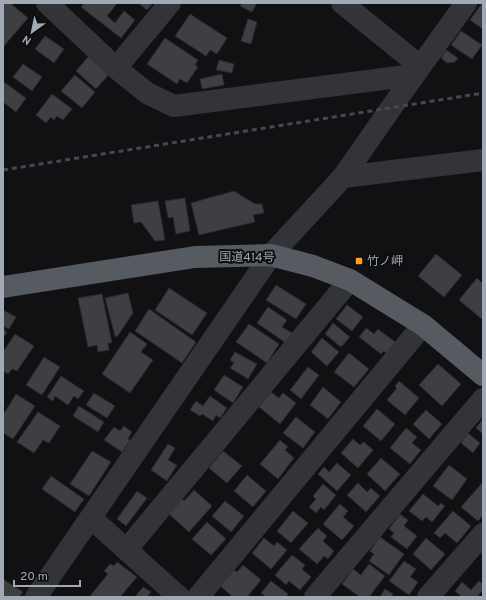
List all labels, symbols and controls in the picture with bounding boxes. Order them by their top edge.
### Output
north arrow [12,12,52,52]
text: N [20,32,34,48]
street label: 国道414号 [219,250,275,266]
place label: 竹ノ岬 [367,254,403,270]
marker: 竹ノ岬 [354,256,364,266]
scale bar [14,562,80,588]
text: 20 m [20,569,48,585]

